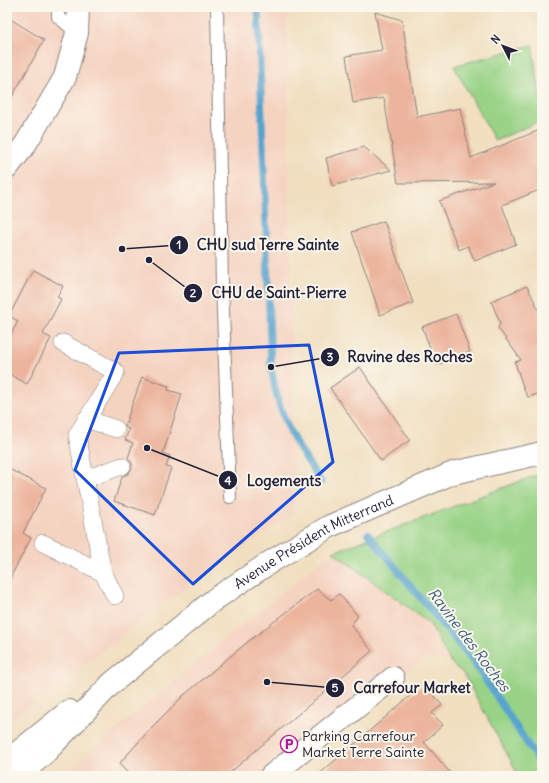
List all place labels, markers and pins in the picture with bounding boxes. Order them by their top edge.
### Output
callout: CHU sud Terre Sainte [169,231,348,258]
callout: CHU de Saint-Pierre [183,280,354,307]
callout: Ravine des Roches [320,343,481,370]
callout: Logements [218,467,329,494]
callout: Carrefour Market [325,674,479,701]
place label: Parking Carrefour Market Terre Sainte [302,727,424,761]
parking icon: Parking Carrefour Market Terre Sainte [279,734,299,754]

